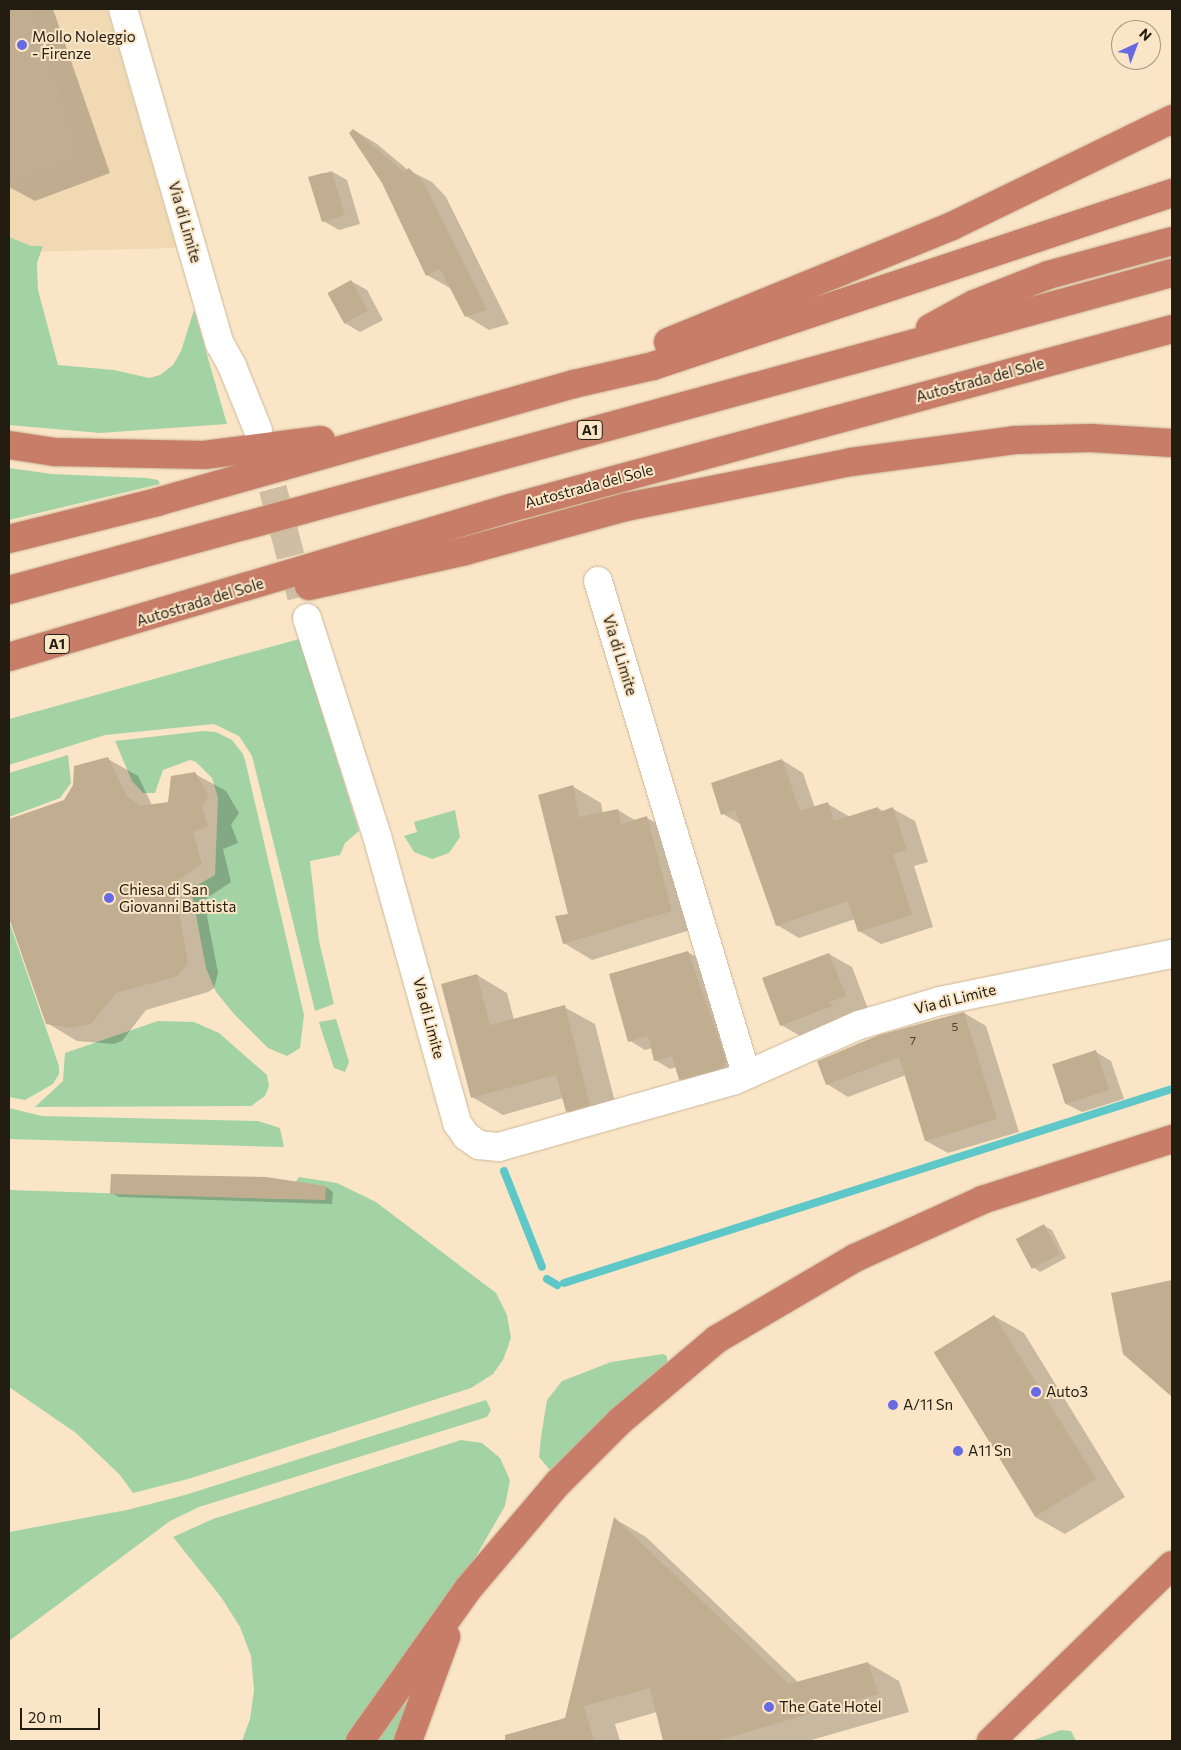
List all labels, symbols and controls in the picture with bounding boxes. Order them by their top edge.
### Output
north arrow [1111,20,1161,70]
text: N [1136,25,1156,44]
place label: Mollo Noleggio - Firenze [32,27,136,62]
marker: Mollo Noleggio - Firenze [16,39,28,51]
street label: Via di Limite [165,179,205,265]
street label: Autostrada del Sole [914,354,1046,406]
road number: A1 [576,418,604,442]
street label: Autostrada del Sole [523,460,655,512]
street label: Autostrada del Sole [134,574,266,630]
street label: Via di Limite [599,612,641,698]
road number: A1 [43,633,71,656]
place label: Chiesa di San Giovanni Battista [119,880,236,915]
marker: Chiesa di San Giovanni Battista [103,892,115,904]
street label: Via di Limite [409,975,449,1061]
street label: Via di Limite [912,980,998,1018]
house number: 5 [952,1020,958,1034]
house number: 7 [910,1034,916,1048]
place label: Auto3 [1046,1383,1088,1401]
marker: Auto3 [1030,1386,1042,1398]
place label: A/11 Sn [903,1396,953,1414]
marker: A/11 Sn [887,1399,899,1411]
place label: A11 Sn [968,1442,1011,1460]
marker: A11 Sn [952,1445,964,1457]
scale bar [22,1698,102,1730]
place label: The Gate Hotel [779,1698,882,1716]
marker: The Gate Hotel [763,1701,775,1713]
text: 20 m [28,1708,62,1726]

